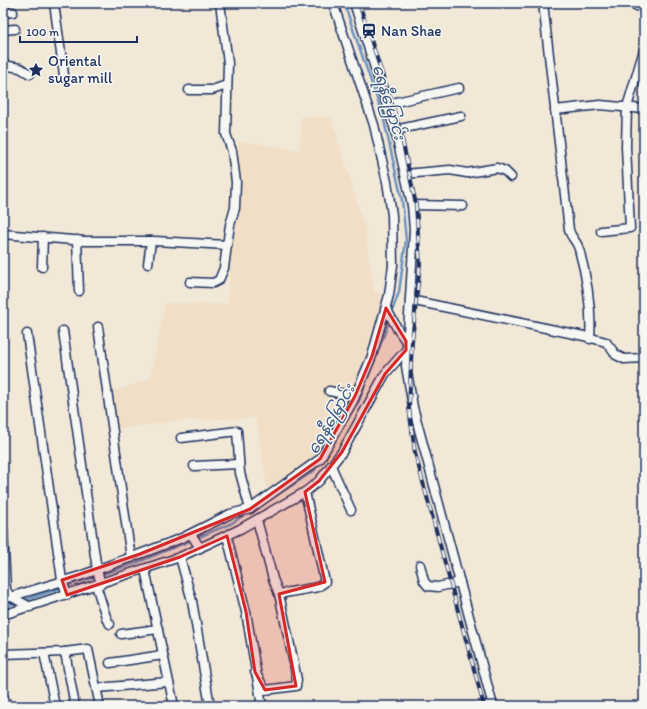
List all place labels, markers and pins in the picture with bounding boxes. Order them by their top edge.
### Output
station icon: Nan Shae [360,22,378,40]
place label: Nan Shae [381,22,442,40]
place label: Oriental sugar mill [48,52,113,87]
place icon: Oriental sugar mill [27,61,45,79]

